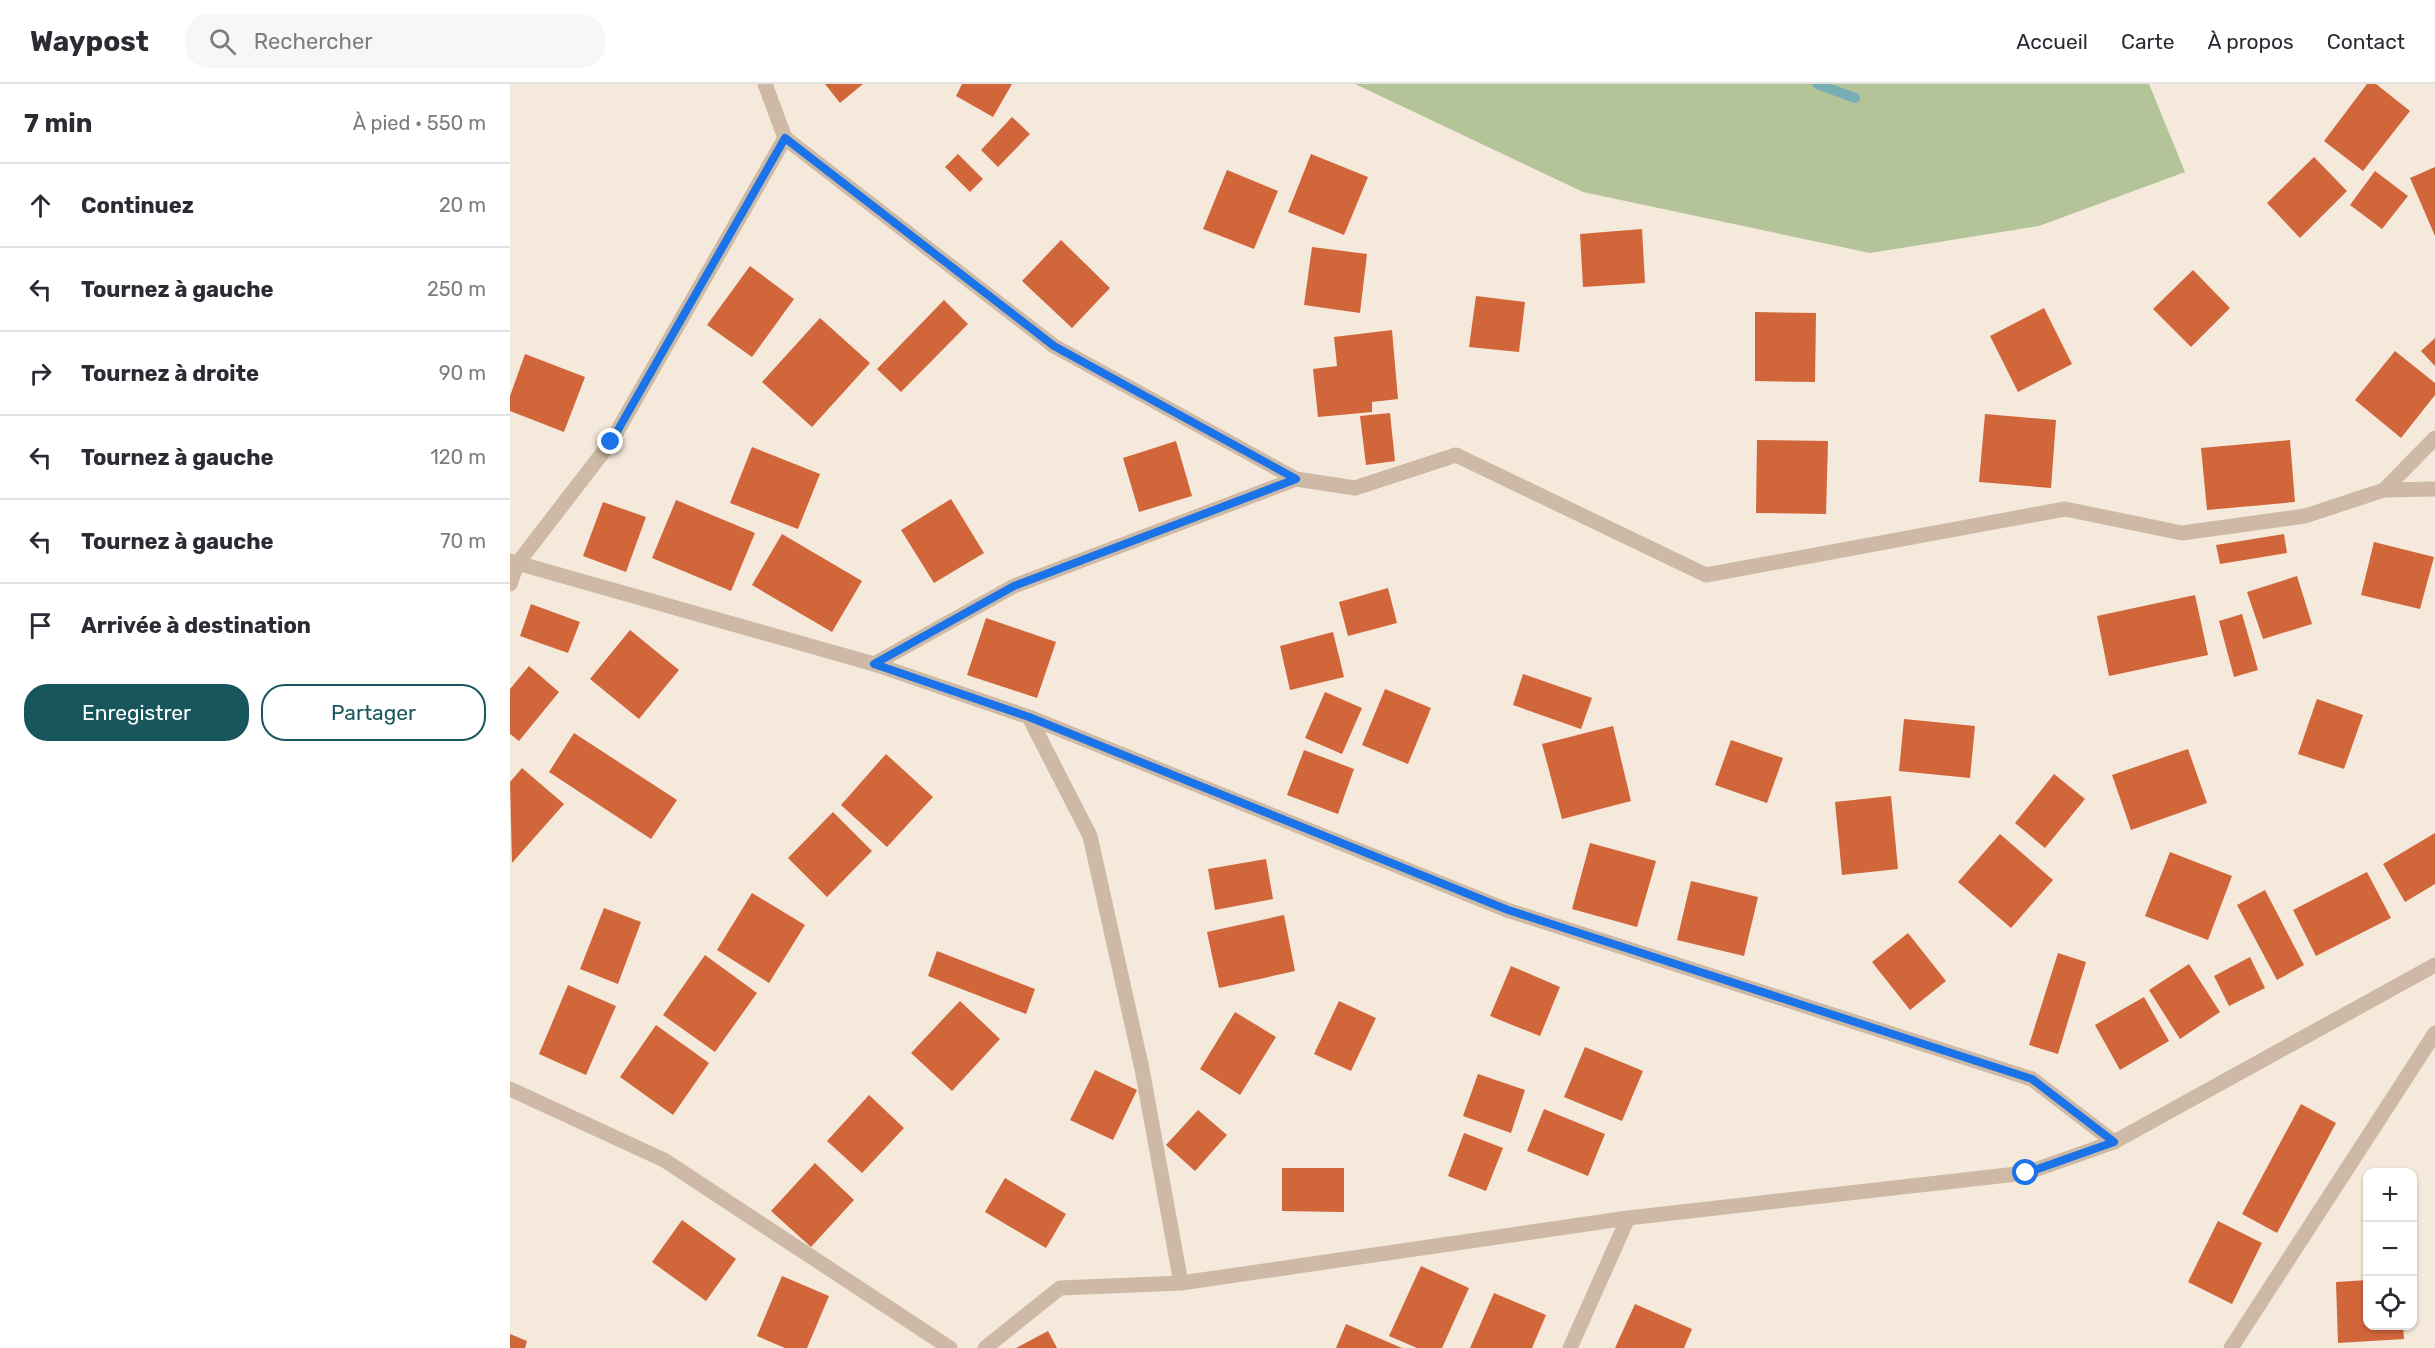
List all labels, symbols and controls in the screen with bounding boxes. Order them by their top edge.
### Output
search box [185,14,605,68]
text: Waypost [30,25,149,58]
icon: search [206,25,239,58]
text: Rechercher [254,28,373,55]
text: Accueil [2016,29,2088,54]
text: Carte [2121,29,2174,54]
text: À propos [2207,29,2294,54]
text: Contact [2327,29,2405,54]
text: 7 min [24,108,92,139]
text: À pied · 550 m [353,111,486,135]
icon: ahead [24,189,57,222]
text: Continuez [81,192,194,219]
text: 20 m [439,193,486,217]
icon: left [24,273,57,306]
text: Tournez à gauche [81,276,274,303]
text: 250 m [427,277,486,301]
icon: right [24,357,57,390]
text: Tournez à droite [81,360,259,387]
text: 90 m [439,361,486,385]
route end [597,428,623,454]
icon: left [24,441,57,474]
text: Tournez à gauche [81,444,274,471]
text: 120 m [430,445,486,469]
icon: left [24,525,57,558]
text: Tournez à gauche [81,528,274,555]
text: 70 m [440,529,486,553]
icon: arrive [24,609,57,642]
text: Arrivée à destination [81,612,311,639]
button: Enregistrer [24,684,249,741]
button: Partager [261,684,486,741]
route start [2012,1159,2038,1185]
map controls [2363,1168,2417,1330]
button: + [2363,1168,2417,1222]
button: − [2363,1222,2417,1276]
button: locate [2363,1276,2417,1330]

